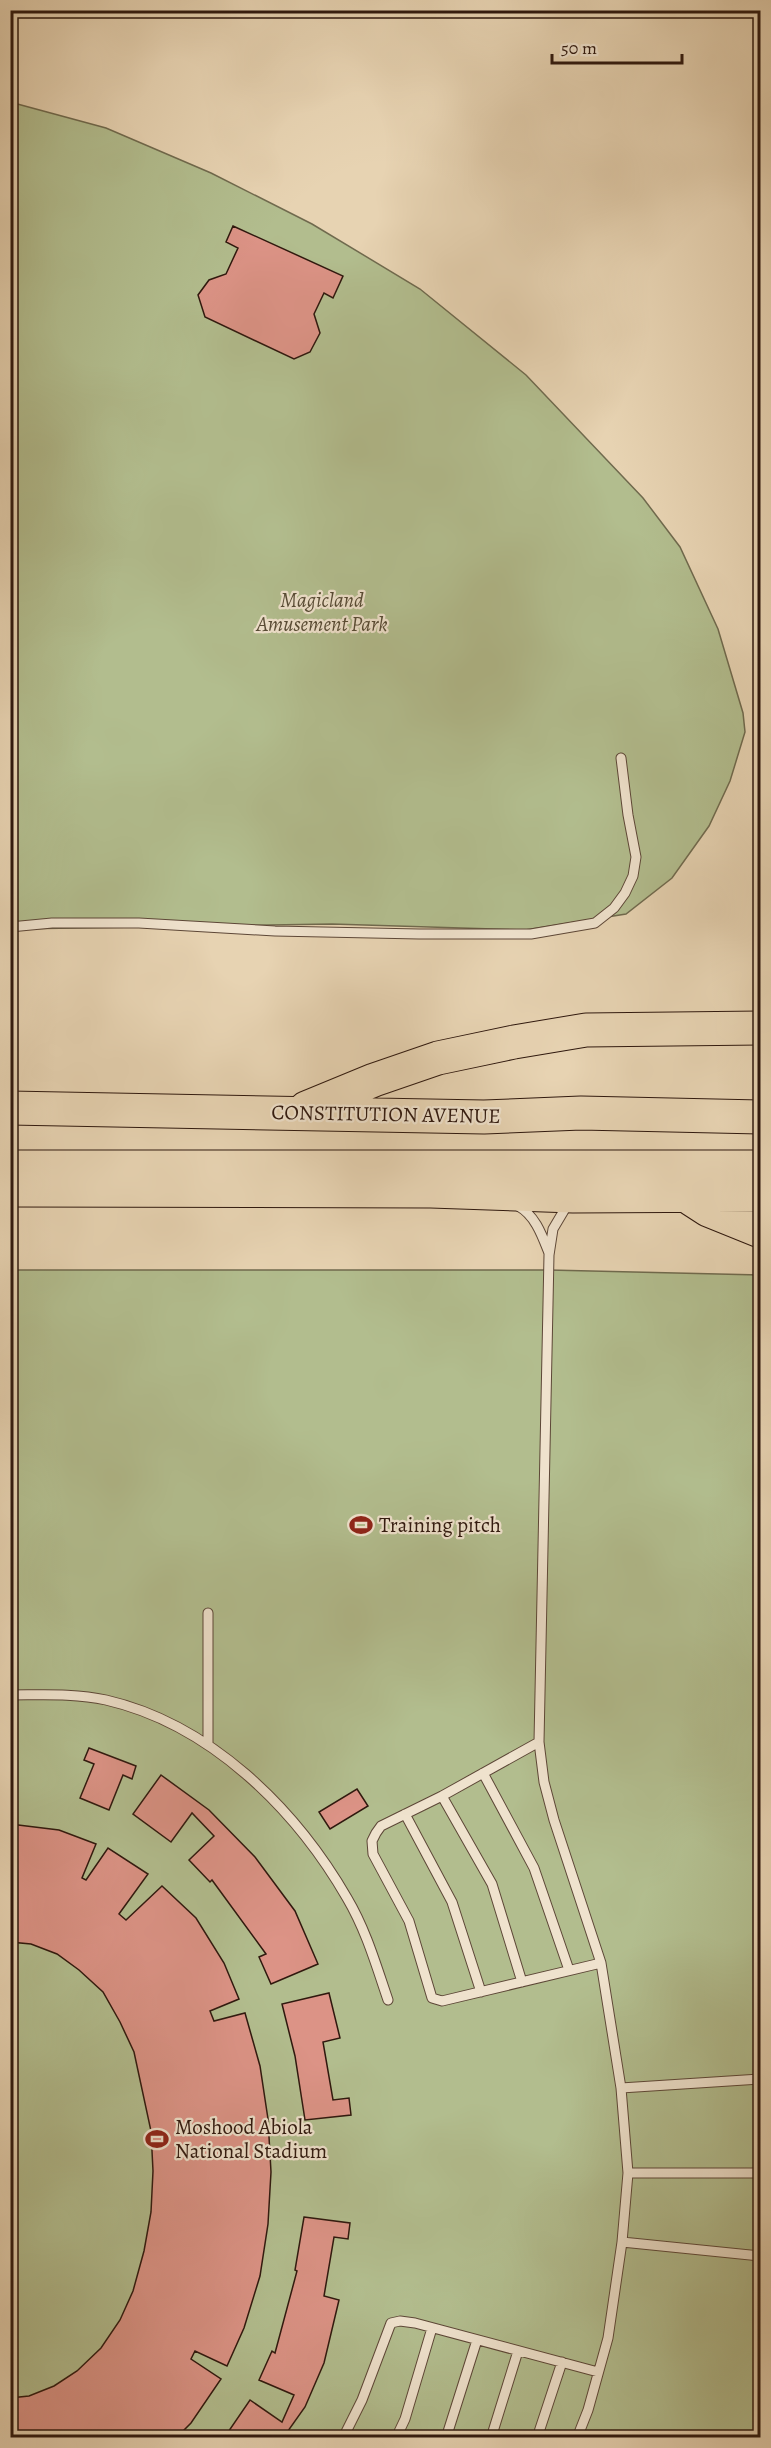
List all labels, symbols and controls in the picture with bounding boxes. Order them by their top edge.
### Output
scale bar [552,27,682,65]
text: 50 m [561,36,597,60]
park label: Magicland Amusement Park [256,586,388,638]
street label: CONSTITUTION AVENUE [271,1098,501,1130]
place label: Training pitch [379,1511,501,1539]
sports icon: Training pitch [348,1512,374,1538]
place label: Moshood Abiola National Stadium [175,2113,327,2165]
sports icon: Moshood Abiola National Stadium [144,2126,170,2152]

